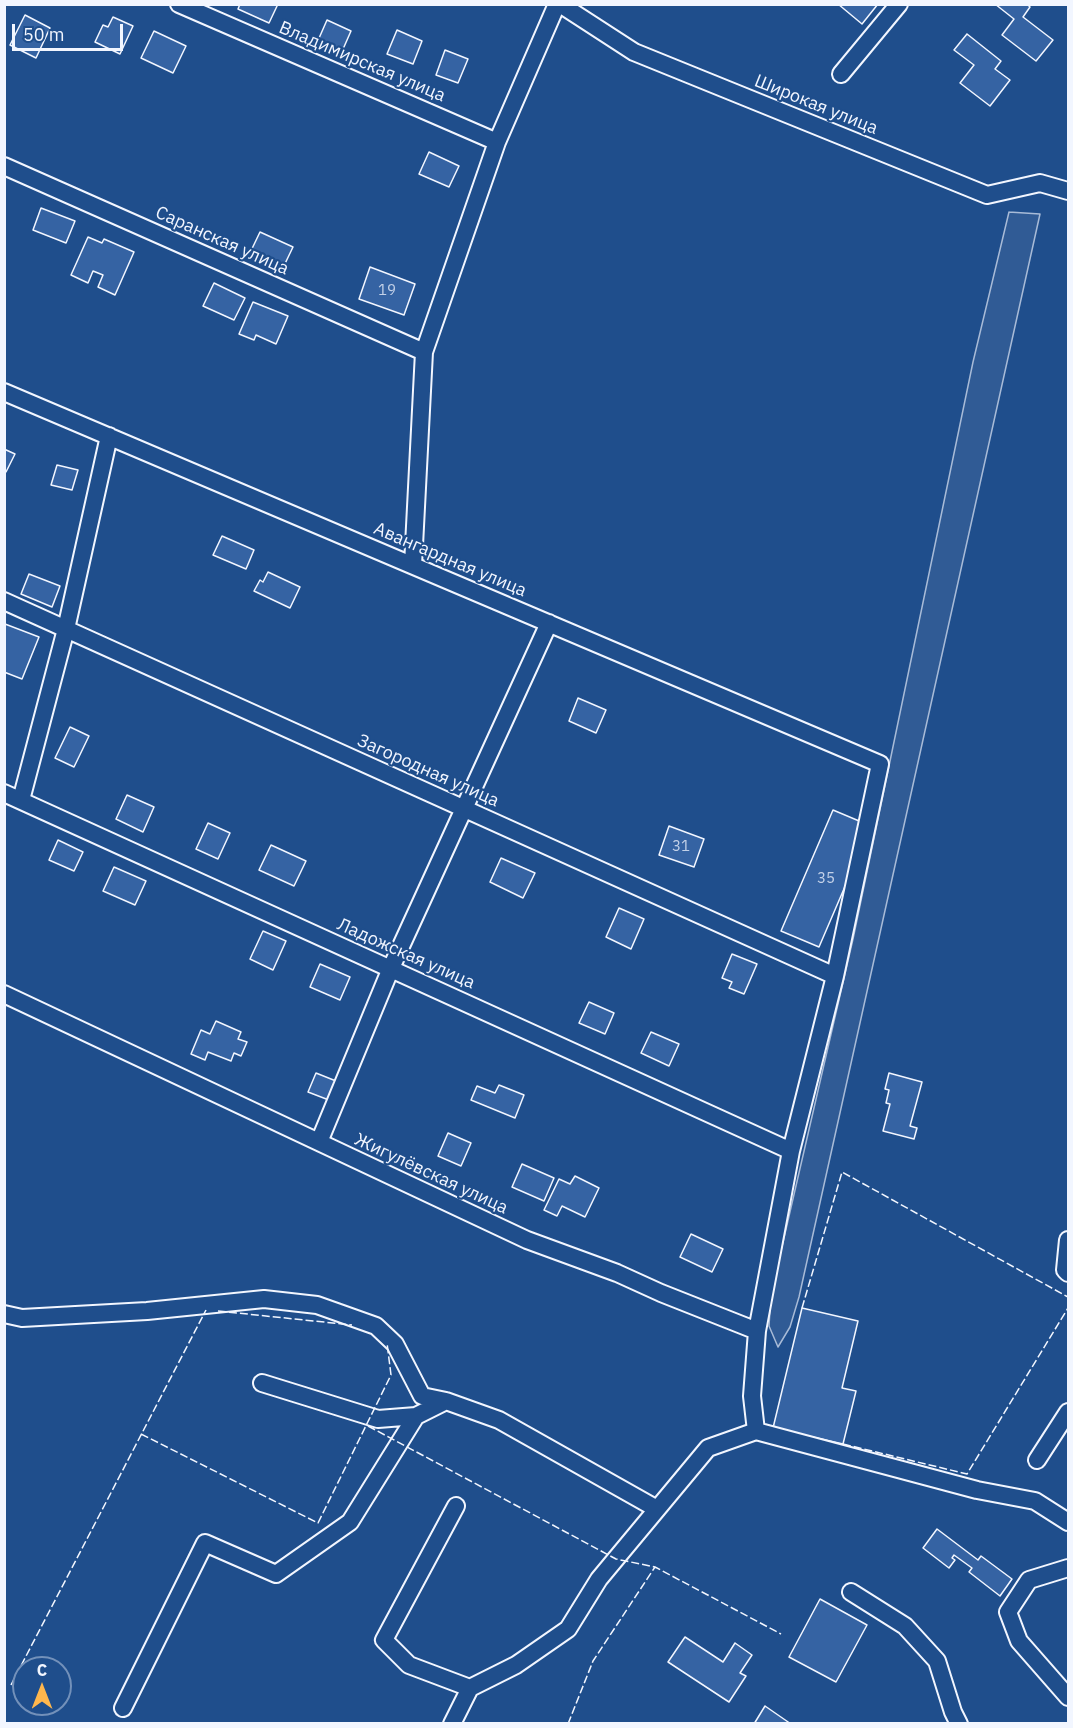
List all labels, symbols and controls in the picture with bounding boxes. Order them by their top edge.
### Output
scale bar [15,12,126,50]
street label: Владимирская улица [275,17,449,107]
text: 50 m [23,23,65,46]
street label: Широкая улица [751,70,881,140]
street label: Саранская улица [152,202,292,280]
house number: 19 [378,282,396,300]
street label: Авангардная улица [370,518,530,602]
street label: Загородная улица [354,730,502,812]
house number: 31 [672,838,690,856]
house number: 35 [817,870,835,888]
street label: Ладожская улица [334,914,478,994]
street label: Жигулёвская улица [351,1129,511,1219]
north arrow [12,1656,72,1716]
text: С [37,1660,47,1680]

